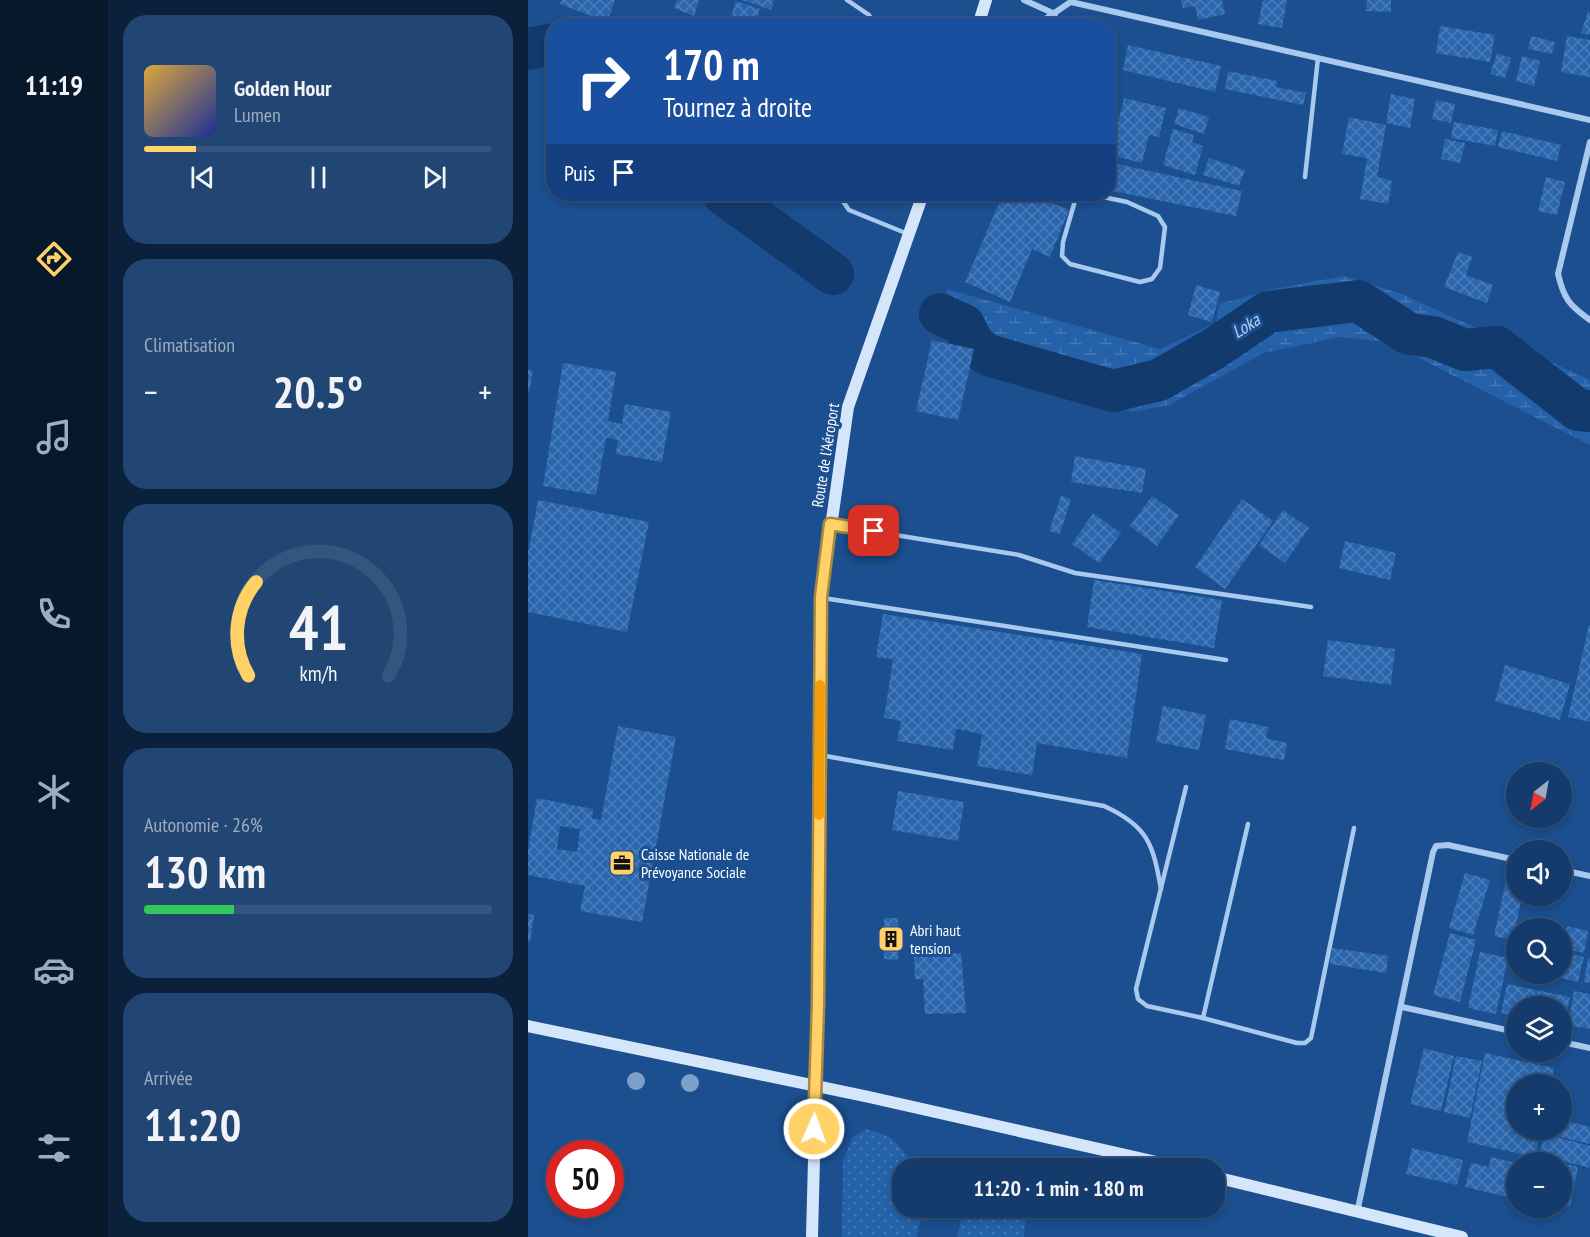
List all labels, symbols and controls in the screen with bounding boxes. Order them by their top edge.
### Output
text: 170 m [663,37,760,92]
icon: right [564,42,642,120]
text: 11:19 [25,68,83,102]
text: Golden Hour [234,74,332,102]
text: Tournez à droite [663,90,812,124]
text: Lumen [234,102,281,128]
icon: arrive [607,156,640,189]
text: Puis [564,159,595,187]
icon: previous [186,161,219,194]
icon: pause [302,161,335,194]
icon: next [418,161,451,194]
icon: directions [33,238,75,280]
water label: Loka [1227,308,1265,343]
text: Climatisation [144,332,235,358]
text: 20.5° [273,362,363,420]
text: − [144,370,158,413]
text: + [478,370,492,413]
street label: Route de l'Aéroport [807,401,843,509]
icon: music [33,416,75,458]
pin [848,505,899,556]
icon: arrive [857,514,890,547]
text: 41 [288,586,348,667]
icon: phone [33,593,75,635]
text: km/h [299,659,337,687]
north arrow [1506,762,1572,828]
map controls [1506,762,1572,1218]
icon: climate [33,771,75,813]
text: Autonomie · 26% [144,812,263,838]
button: sound [1506,840,1572,906]
text: 130 km [144,842,266,900]
place label: Caisse Nationale de Prévoyance Sociale [641,844,749,882]
office icon: Caisse Nationale de Prévoyance Sociale [607,848,637,878]
button: search [1506,918,1572,984]
place label: Abri haut tension [910,920,961,958]
building icon: Abri haut tension [876,924,906,954]
icon: car [33,949,75,991]
button: layers [1506,996,1572,1062]
text: Arrivée [144,1065,193,1091]
button: + [1506,1074,1572,1140]
text: 11:20 [144,1095,241,1153]
position arrow [782,1097,846,1161]
icon: filters [33,1127,75,1169]
speed limit sign: 50 [546,1140,624,1218]
button: − [1506,1152,1572,1218]
text: 11:20 · 1 min · 180 m [973,1174,1144,1202]

